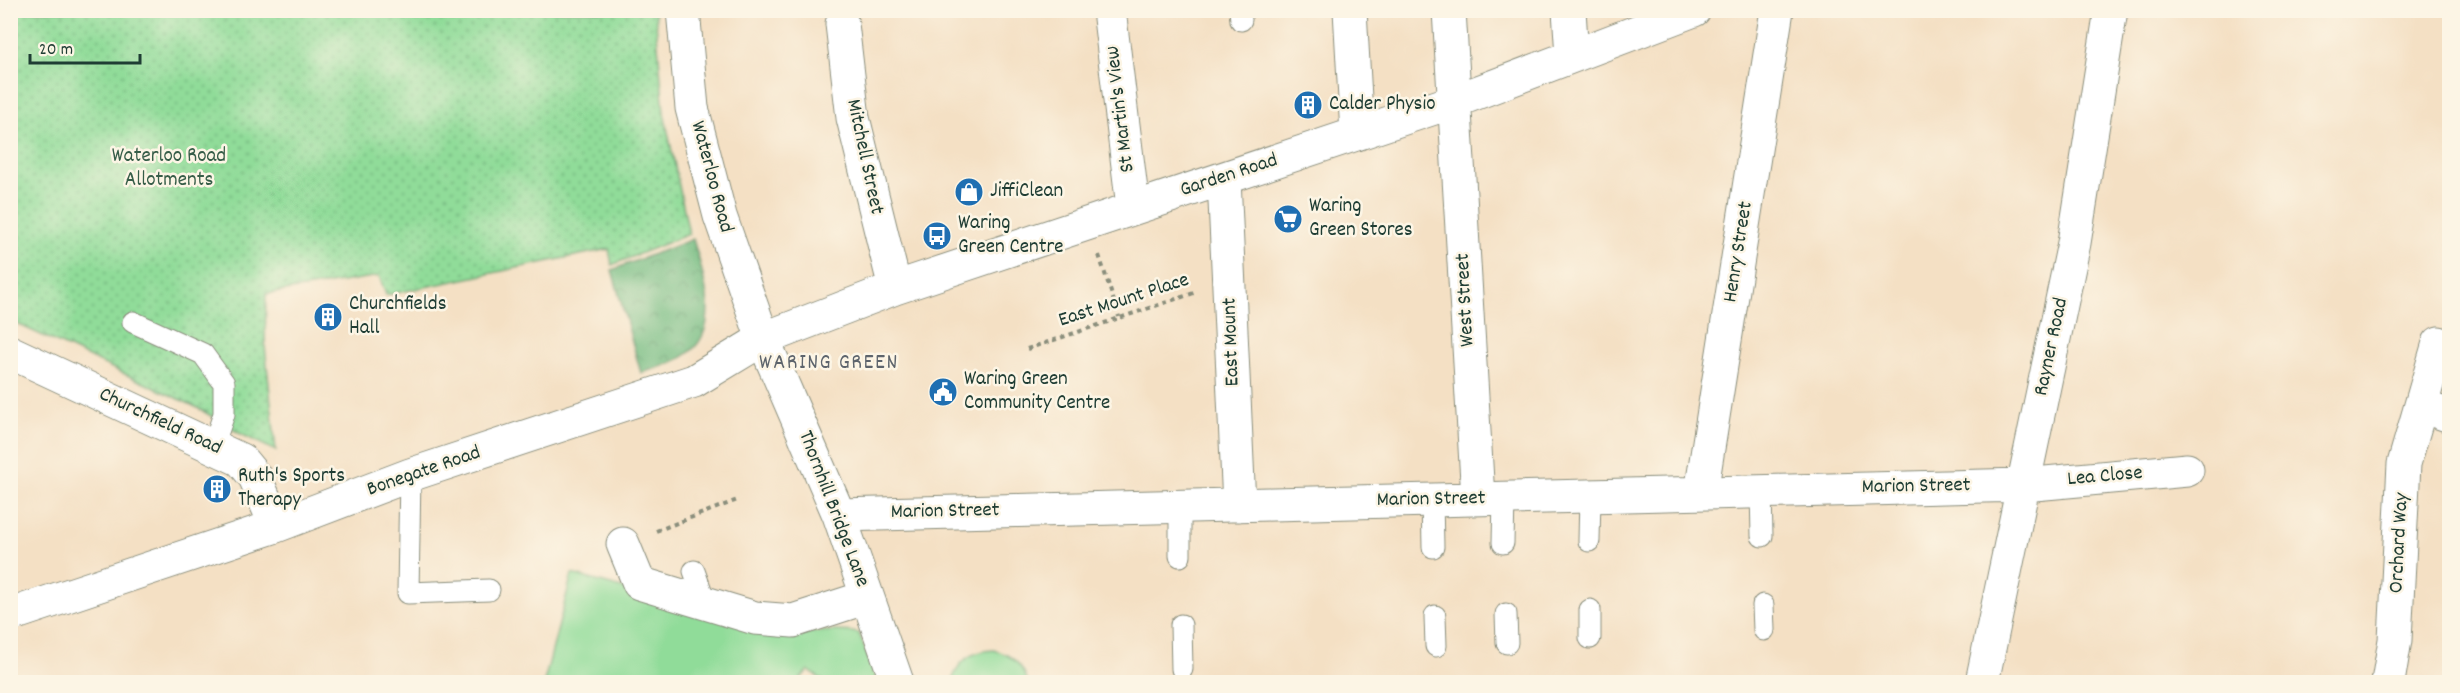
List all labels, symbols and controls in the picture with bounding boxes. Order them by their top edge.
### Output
scale bar [30,27,140,65]
text: 20 m [39,38,73,63]
street label: St Martin's View [1098,44,1144,174]
building icon: Calder Physio [1292,89,1324,121]
place label: Calder Physio [1329,90,1436,120]
street label: Mitchell Street [837,97,891,218]
street label: Waterloo Road [682,118,740,236]
park label: Waterloo Road Allotments [112,142,226,196]
street label: Garden Road [1176,146,1282,206]
shop icon: JiffiClean [953,176,985,208]
place label: JiffiClean [990,177,1063,207]
place label: Waring Green Stores [1309,192,1413,246]
street label: Henry Street [1716,199,1762,305]
supermarket icon: Waring Green Stores [1272,203,1304,235]
place label: Waring Green Centre [958,209,1063,263]
bus stop icon: Waring Green Centre [921,220,953,252]
street label: West Street [1449,252,1483,348]
street label: East Mount Place [1055,266,1193,336]
place label: Churchfields Hall [349,290,447,344]
street label: Rayner Road [2027,295,2077,399]
street label: East Mount [1215,297,1249,387]
building icon: Churchfields Hall [312,301,344,333]
district label: WARING GREEN [759,348,899,379]
place label: Waring Green Community Centre [964,365,1110,419]
public building icon: Waring Green Community Centre [927,376,959,408]
street label: Churchfield Road [93,380,227,464]
street label: Thornhill Bridge Lane [789,427,877,591]
street label: Bonegate Road [363,439,485,505]
street label: Lea Close [2066,459,2144,495]
place label: Ruth's Sports Therapy [238,462,345,516]
street label: Marion Street [1861,471,1971,503]
building icon: Ruth's Sports Therapy [201,473,233,505]
street label: Marion Street [1376,484,1486,516]
street label: Orchard Way [2382,491,2418,594]
street label: Marion Street [890,496,1000,528]

